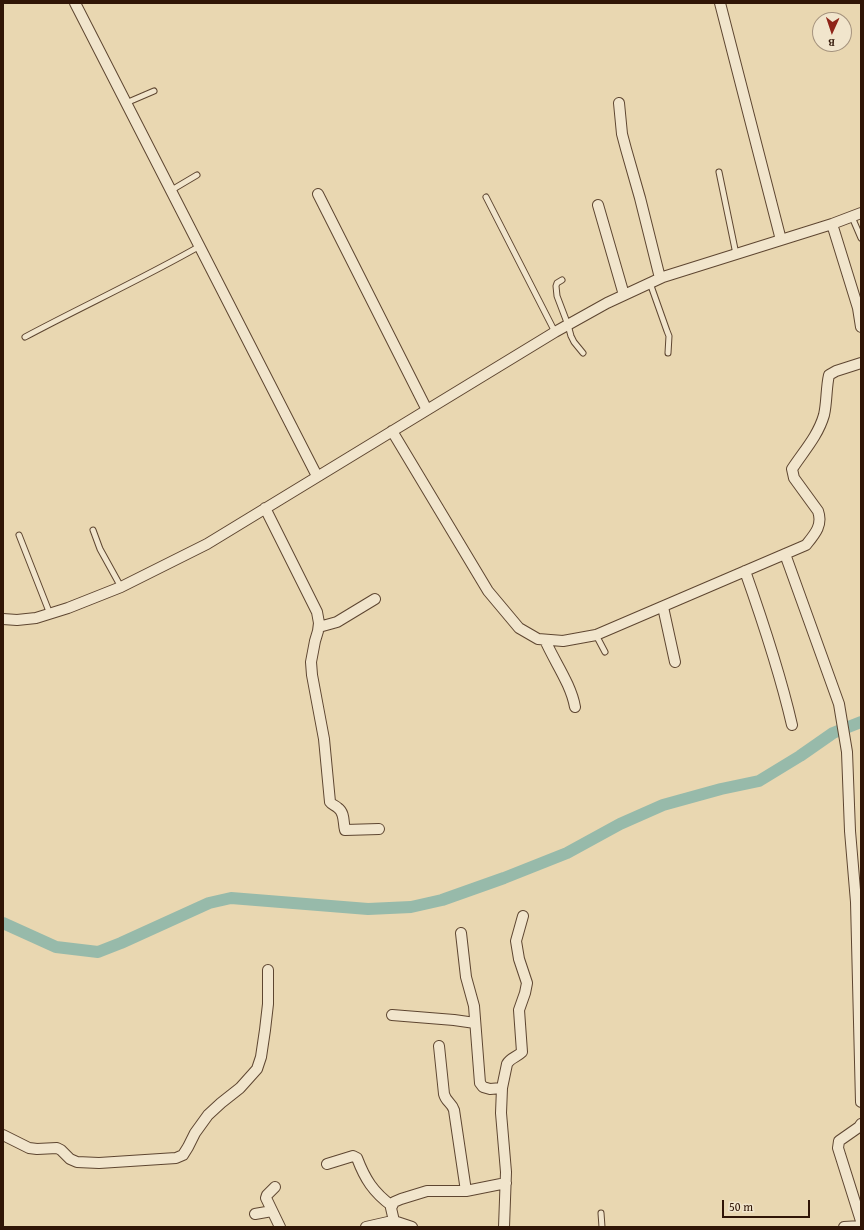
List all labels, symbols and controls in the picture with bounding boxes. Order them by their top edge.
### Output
north arrow [812,12,852,52]
text: B [828,35,835,51]
scale bar [724,1192,812,1218]
text: 50 m [729,1198,753,1215]

